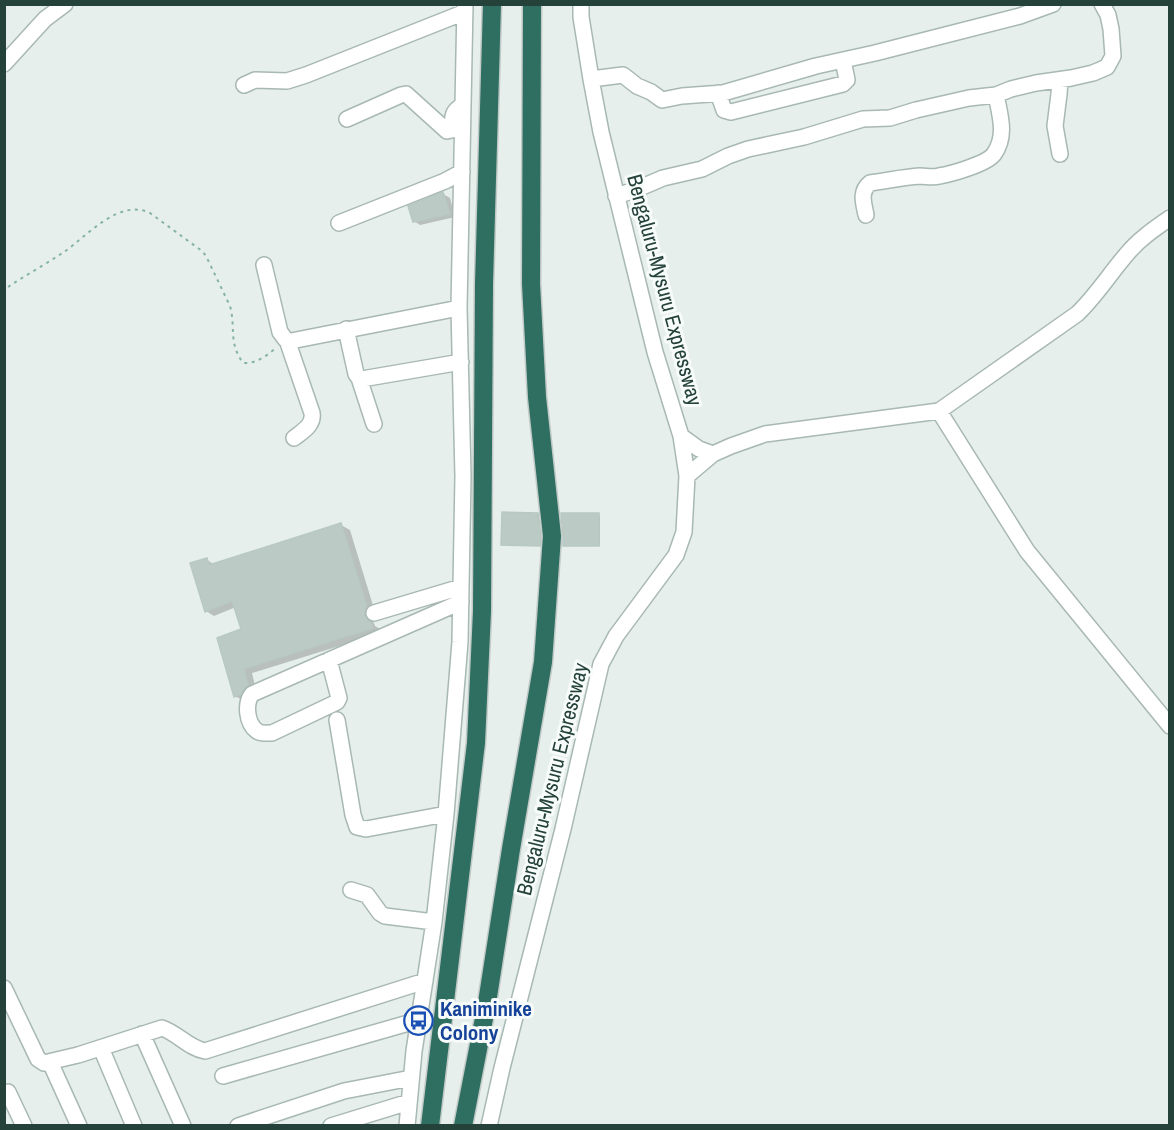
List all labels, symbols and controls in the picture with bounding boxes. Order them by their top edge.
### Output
street label: Bengaluru-Mysuru Expressway [620,171,710,409]
street label: Bengaluru-Mysuru Expressway [509,660,595,898]
place label: Kaniminike Colony [440,994,532,1047]
bus stop icon: Kaniminike Colony [403,1004,435,1036]

